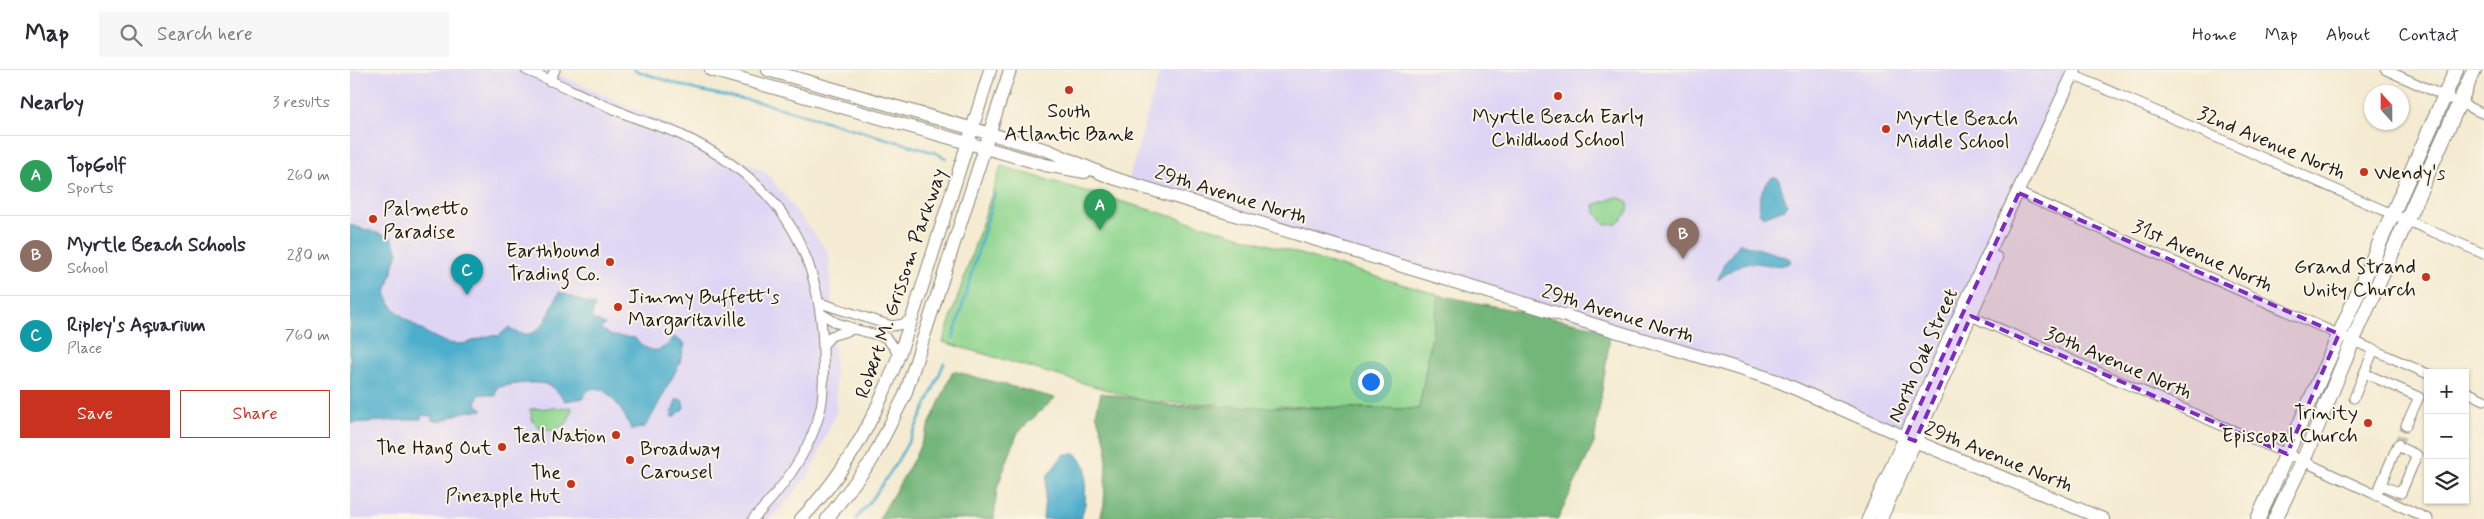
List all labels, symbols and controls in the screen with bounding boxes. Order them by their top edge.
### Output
search box [99,12,449,57]
text: Map [25,19,69,50]
icon: search [117,21,145,49]
text: Search here [157,22,253,47]
text: Home [2192,23,2237,47]
text: Map [2265,23,2298,47]
text: About [2326,23,2370,47]
text: Contact [2398,23,2459,47]
marker: South Atlantic Bank [1063,84,1075,96]
north arrow [2364,85,2409,130]
text: Nearby [20,89,84,117]
marker: Myrtle Beach Early Childhood School [1552,90,1564,102]
text: 3 results [272,92,330,113]
place label: South Atlantic Bank [1004,98,1134,148]
street label: 32nd Avenue North [2193,100,2349,187]
place label: Myrtle Beach Early Childhood School [1472,104,1644,154]
place label: Myrtle Beach Middle School [1896,106,2018,156]
marker: Myrtle Beach Middle School [1880,123,1892,135]
text: TopGolf [67,153,126,178]
street label: 29th Avenue North [1151,159,1310,231]
place label: Wendy's [2374,160,2446,187]
text: A [31,165,41,186]
text: 260 m [287,165,330,186]
street label: Robert M. Grissom Parkway [849,165,954,402]
marker: Wendy's [2358,166,2370,178]
text: Sports [67,178,113,199]
pin: A [1084,189,1116,230]
place label: Palmetto Paradise [383,196,469,246]
marker: Palmetto Paradise [367,213,379,225]
street label: 31st Avenue North [2128,213,2277,299]
pin: B [1667,218,1699,259]
text: Myrtle Beach Schools [67,233,246,258]
place label: Earthbound Trading Co. [506,238,600,290]
text: B [31,245,41,266]
text: 280 m [287,245,330,266]
pin: C [451,254,483,295]
place label: Grand Strand Unity Church [2294,254,2416,304]
marker: Earthbound Trading Co. [604,256,616,268]
text: School [67,258,108,279]
marker: Grand Strand Unity Church [2420,271,2432,283]
street label: 29th Avenue North [1538,278,1697,350]
place label: Jimmy Buffett's Margaritaville [628,284,780,335]
street label: North Oak Street [1882,284,1965,427]
marker: Jimmy Buffett's Margaritaville [612,301,624,313]
text: Ripley's Aquarium [67,313,206,338]
street label: 30th Avenue North [2041,320,2196,406]
text: C [30,325,42,346]
text: 760 m [285,325,330,346]
text: Place [67,338,102,359]
your location [1358,369,1384,395]
map controls [2424,369,2469,504]
button: + [2424,369,2469,414]
button: Save [20,390,170,438]
button: Share [180,390,330,438]
place label: Trinity Episcopal Church [2222,400,2358,450]
button: − [2424,414,2469,459]
street label: 29th Avenue North [1920,415,2077,500]
marker: Trinity Episcopal Church [2362,417,2374,429]
place label: Teal Nation [513,423,606,450]
marker: Teal Nation [610,429,622,441]
place label: The Hang Out [376,435,492,464]
place label: Broadway Carousel [640,436,720,486]
marker: The Hang Out [496,441,508,453]
marker: Broadway Carousel [624,454,636,466]
button: layers [2424,459,2469,504]
place label: The Pineapple Hut [445,460,561,510]
marker: The Pineapple Hut [565,478,577,490]

